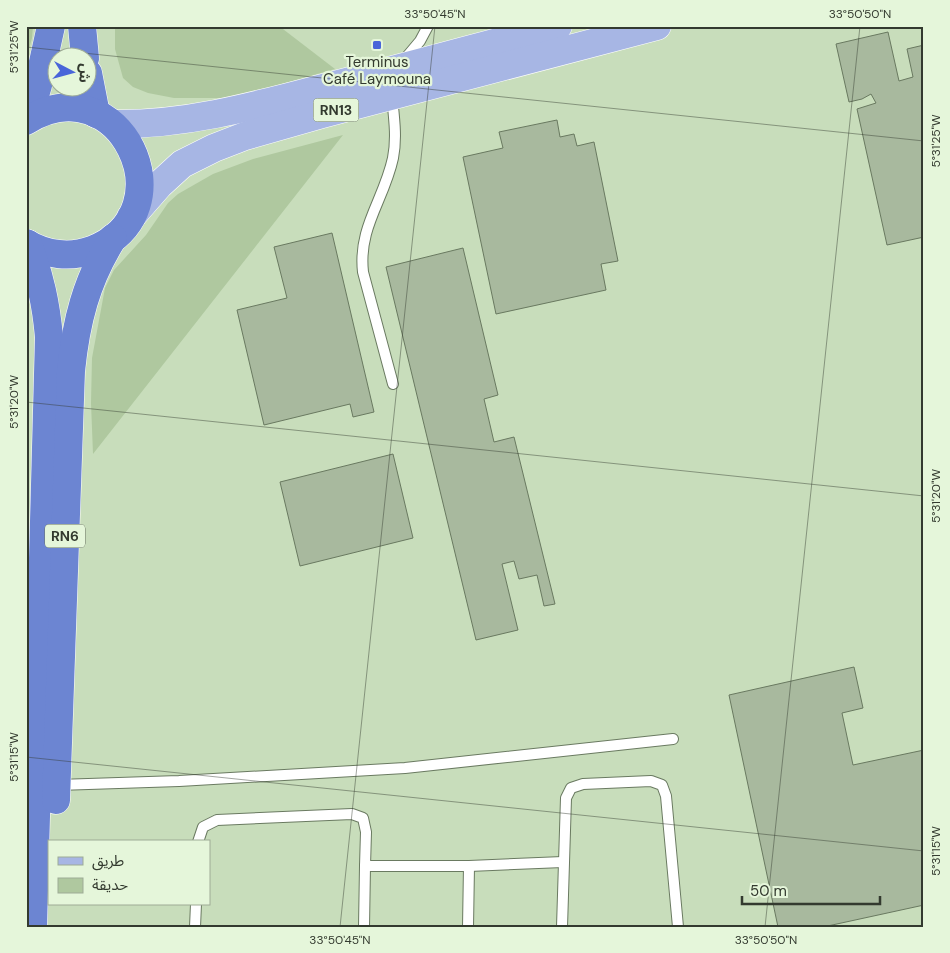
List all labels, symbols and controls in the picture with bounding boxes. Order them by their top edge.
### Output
text: 33°50'45"N [404,6,466,22]
text: 33°50'50"N [829,6,891,22]
text: 5°31'25"W [6,20,22,74]
marker: Terminus Café Laymouna [371,39,383,51]
north arrow [48,48,98,98]
place label: Terminus Café Laymouna [323,52,431,89]
text: ش [75,63,95,84]
road number: RN13 [314,98,358,122]
text: 5°31'25"W [928,114,944,168]
text: 5°31'20"W [6,375,22,429]
text: 5°31'20"W [928,469,944,523]
road number: RN6 [45,524,85,548]
text: 5°31'15"W [6,732,22,782]
text: 5°31'15"W [928,826,944,876]
legend [48,840,210,906]
text: طريق [92,851,124,871]
scale bar [742,873,880,905]
text: حديقة [92,875,128,895]
text: 50 m [750,881,787,901]
text: 33°50'45"N [309,932,371,948]
text: 33°50'50"N [735,932,797,948]

